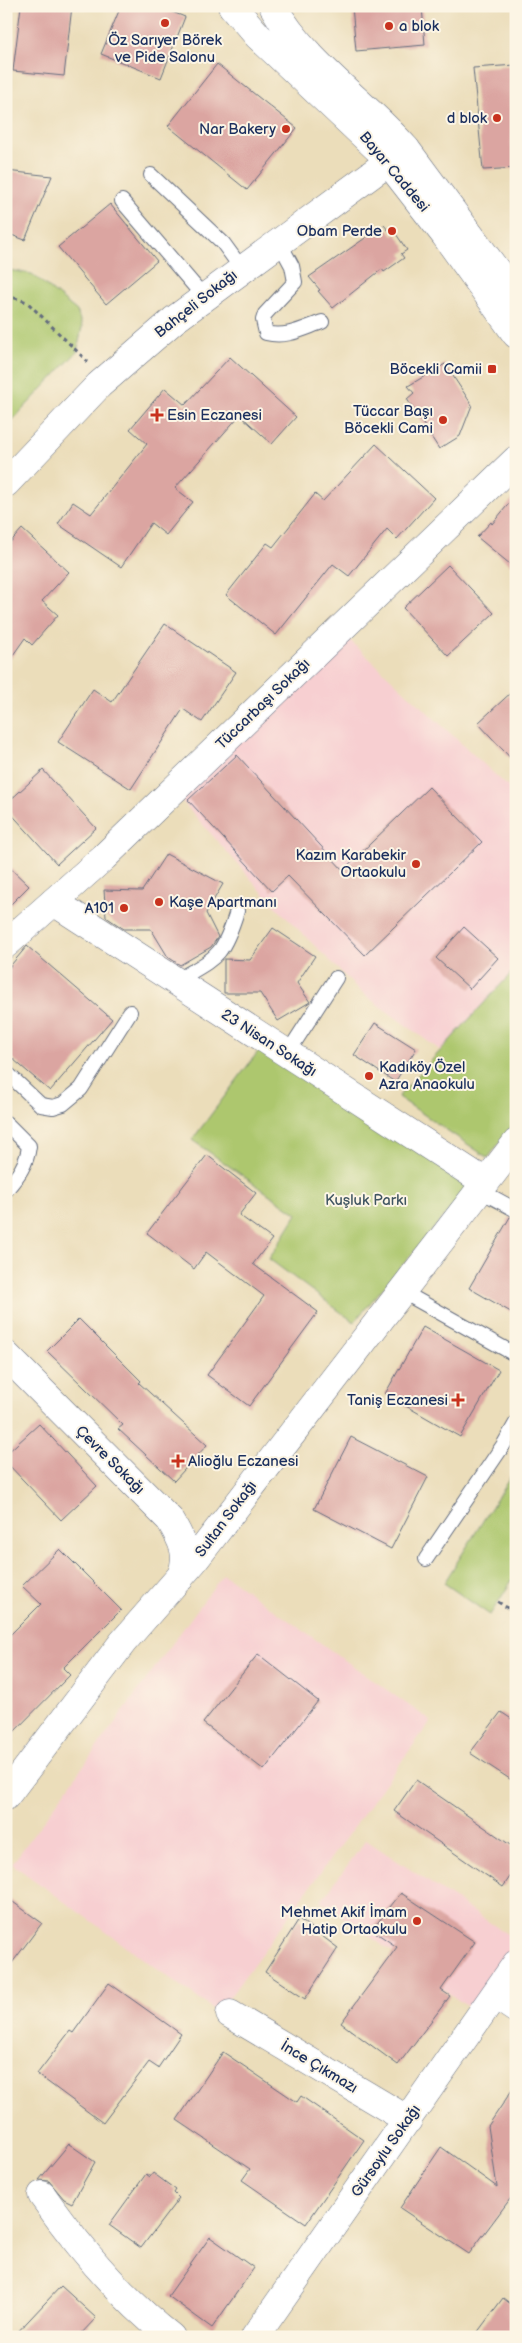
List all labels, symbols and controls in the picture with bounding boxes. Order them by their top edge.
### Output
marker: Öz Sarıyer Börek ve Pide Salonu [159,17,171,29]
place label: a blok [399,17,440,36]
marker: a blok [383,20,395,32]
place label: Öz Sarıyer Börek ve Pide Salonu [108,31,222,67]
place label: d blok [447,109,488,128]
marker: d blok [491,112,503,124]
place label: Nar Bakery [199,120,276,139]
marker: Nar Bakery [280,123,292,135]
street label: Bayar Caddesi [355,128,433,216]
place label: Obam Perde [297,222,382,241]
marker: Obam Perde [386,225,398,237]
street label: Bahçeli Sokağı [151,266,241,342]
place label: Böcekli Camii [390,360,482,379]
marker: Böcekli Camii [486,363,498,375]
place label: Tüccar Başı Böcekli Cami [344,402,433,438]
place label: Esin Eczanesi [167,406,262,425]
marker: Esin Eczanesi [151,409,163,421]
marker: Tüccar Başı Böcekli Cami [437,414,449,426]
street label: Tüccarbaşı Sokağı [212,654,314,754]
place label: Kazım Karabekir Ortaokulu [296,846,407,882]
marker: Kazım Karabekir Ortaokulu [410,858,422,870]
place label: Kaşe Apartmanı [169,893,277,912]
marker: Kaşe Apartmanı [153,896,165,908]
place label: A101 [84,899,114,918]
marker: A101 [118,902,130,914]
street label: 23 Nisan Sokağı [218,1005,320,1081]
place label: Kadıköy Özel Azra Anaokulu [379,1058,475,1094]
marker: Kadıköy Özel Azra Anaokulu [363,1070,375,1082]
park label: Kuşluk Parkı [325,1191,407,1210]
place label: Taniş Eczanesi [347,1391,448,1410]
marker: Taniş Eczanesi [452,1394,464,1406]
street label: Çevre Sokağı [72,1422,148,1498]
place label: Alioğlu Eczanesi [188,1452,299,1471]
marker: Alioğlu Eczanesi [172,1455,184,1467]
street label: Sultan Sokağı [191,1477,261,1561]
place label: Mehmet Akif İmam Hatip Ortaokulu [281,1903,407,1939]
marker: Mehmet Akif İmam Hatip Ortaokulu [411,1915,423,1927]
street label: İnce Çıkmazı [277,2036,361,2098]
street label: Gürsoylu Sokağı [347,2101,425,2201]

